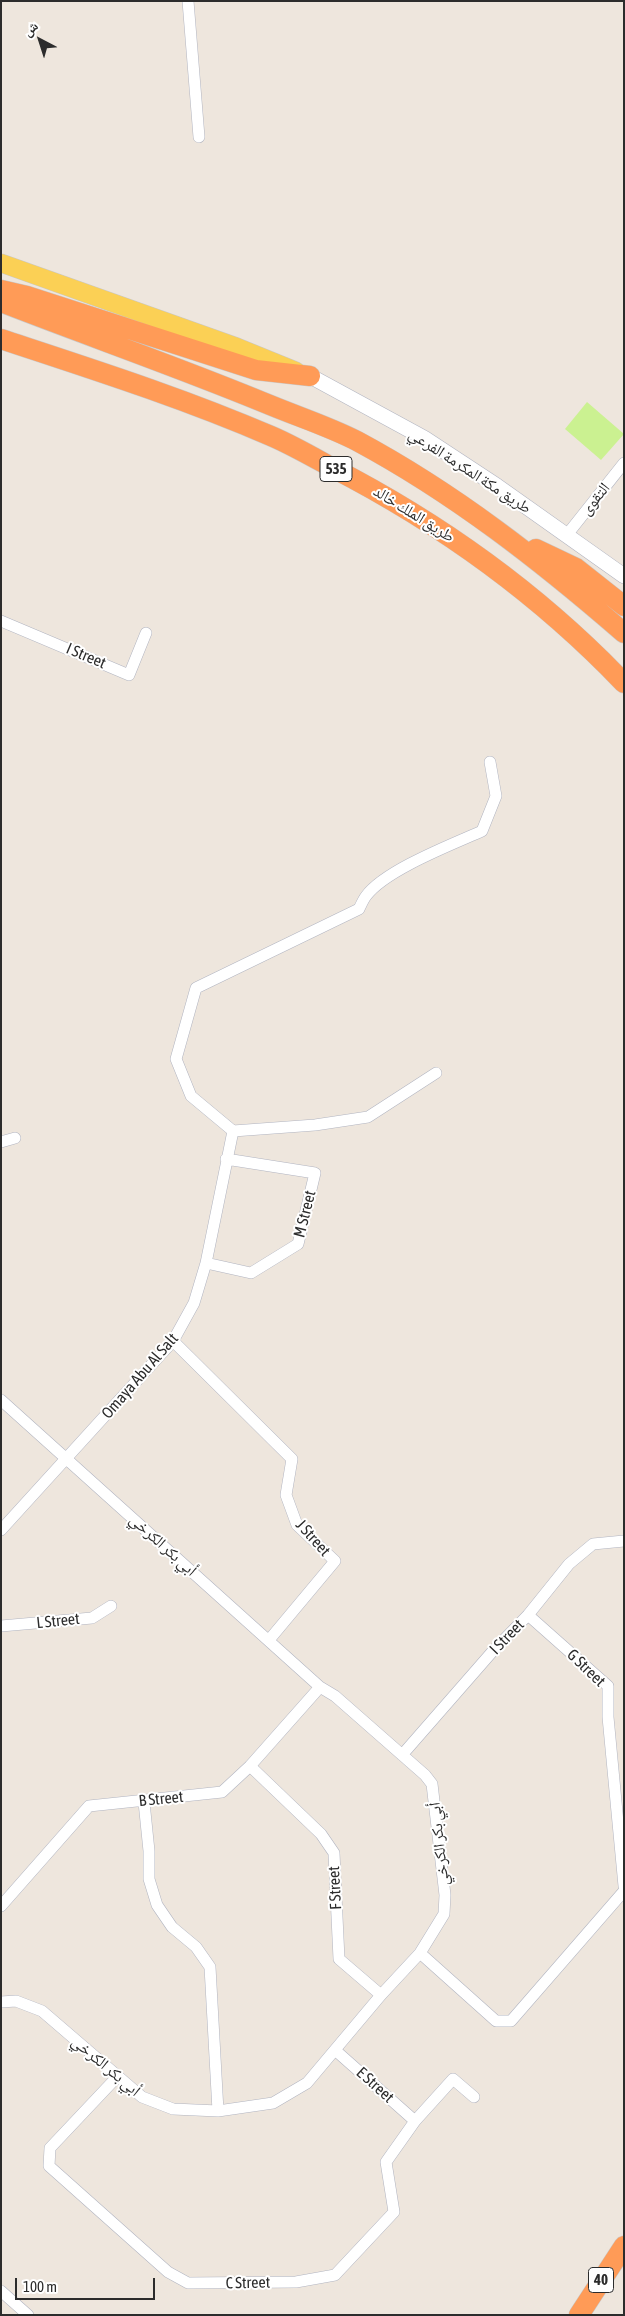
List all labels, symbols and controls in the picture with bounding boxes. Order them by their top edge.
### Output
north arrow [15,15,65,65]
text: ش [20,18,41,39]
street label: طريق مكة المكرمة الفرعي [405,424,535,518]
road number: 535 [320,456,352,482]
street label: التقوى [576,479,614,519]
street label: طريق الملك خالد [370,482,458,546]
street label: I Street [63,639,109,673]
street label: M Street [290,1188,320,1240]
street label: Omaya Abu Al Salt [98,1329,182,1423]
street label: أبي بكر الكرخي [125,1510,201,1580]
street label: J Street [292,1516,334,1560]
street label: L Street [35,1609,81,1633]
street label: I Street [486,1615,528,1659]
street label: G Street [563,1645,609,1691]
street label: B Street [138,1787,184,1811]
street label: أبي بكر الكرخي [425,1801,453,1887]
street label: F Street [324,1866,346,1910]
street label: أبي بكر الكرخي [68,2032,144,2100]
street label: E Street [352,2063,398,2107]
scale bar [18,2268,158,2300]
road number: 40 [588,2268,614,2292]
street label: C Street [226,2273,270,2293]
text: 100 m [23,2278,57,2295]

